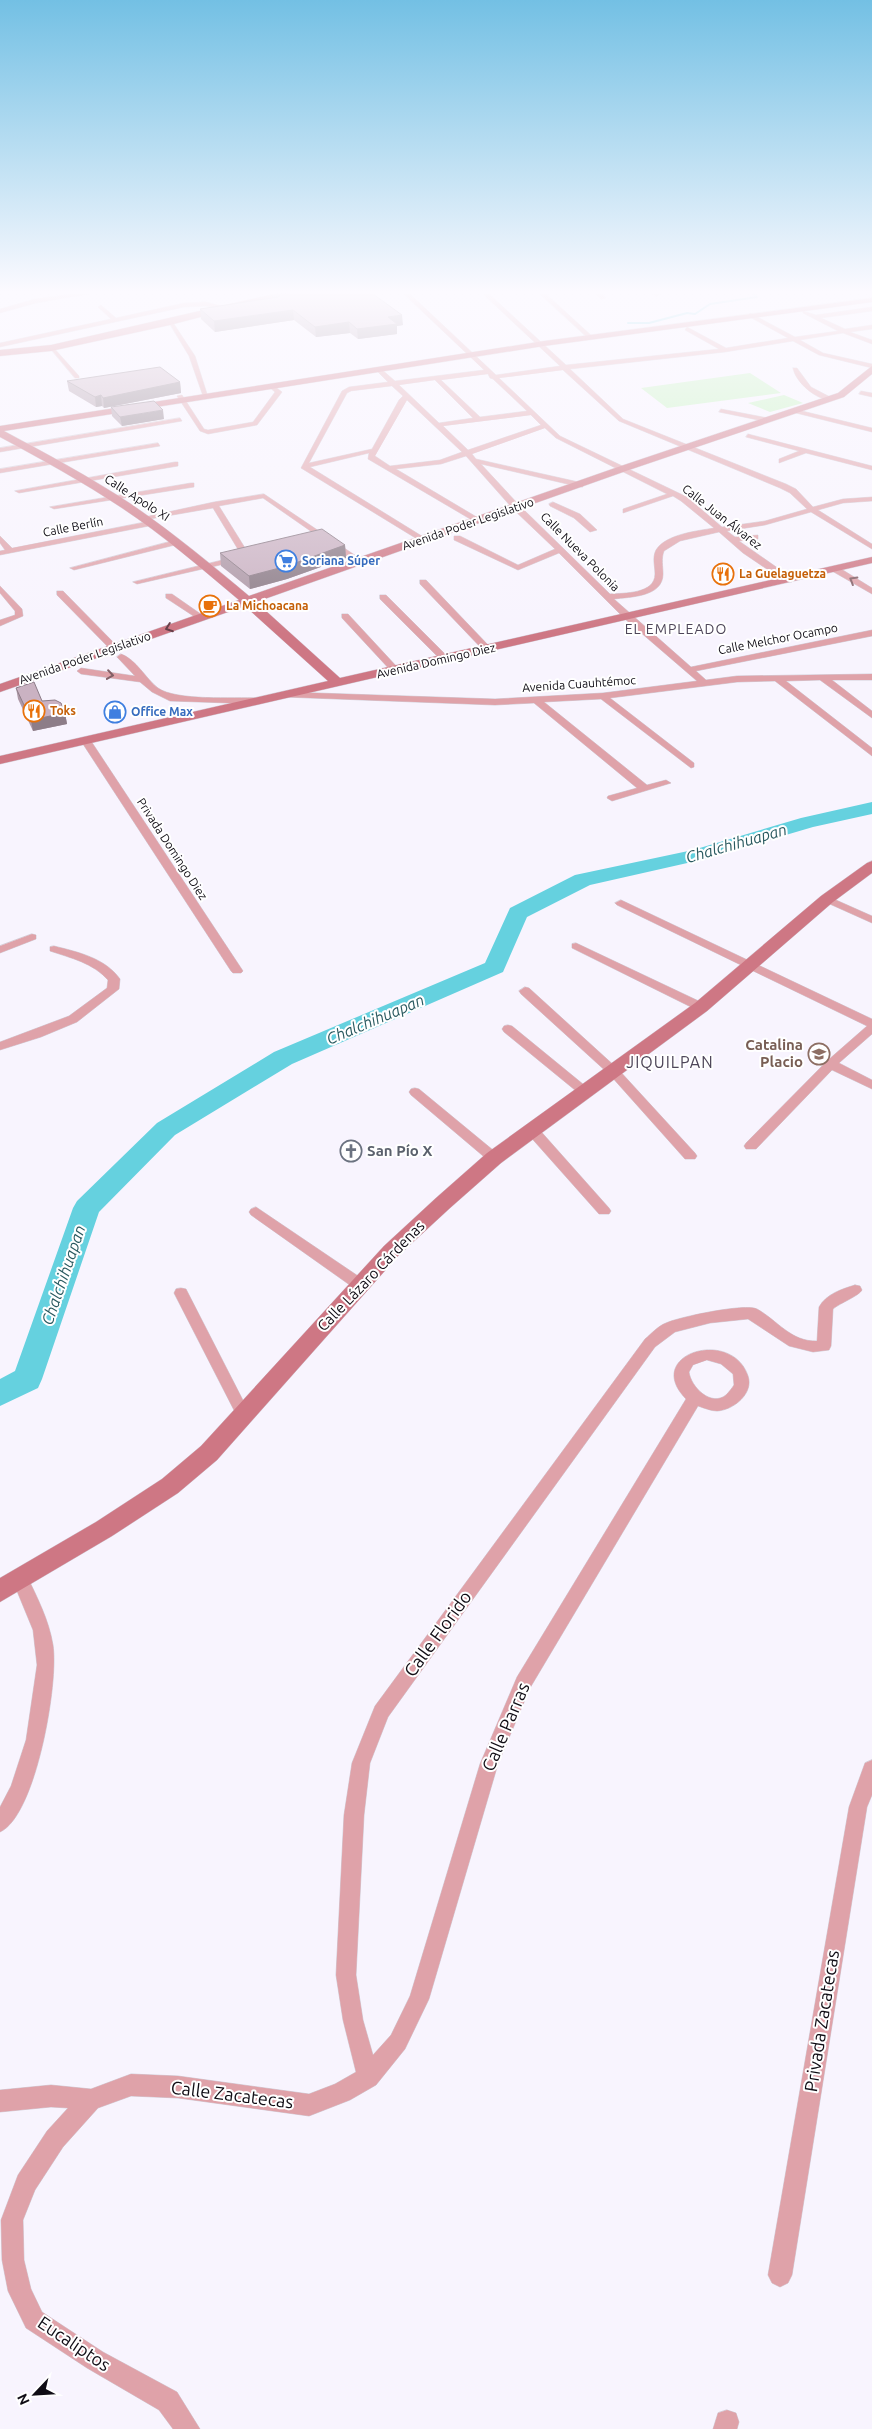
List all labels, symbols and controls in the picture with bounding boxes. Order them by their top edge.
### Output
street label: Calle Apolo XI [103,472,172,523]
street label: Calle Juan Álvarez [680,482,765,552]
street label: Avenida Poder Legislativo [400,495,535,552]
street label: Calle Nueva Polonia [538,510,622,594]
street label: Calle Berlín [42,514,104,539]
supermarket icon: Soriana Súper [274,549,298,573]
place label: Soriana Súper [302,554,380,567]
restaurant icon: La Guelaguetza [711,562,735,586]
place label: La Guelaguetza [739,567,826,580]
one-way arrow [850,577,859,587]
cafe icon: La Michoacana [198,594,222,618]
place label: La Michoacana [226,599,308,612]
district label: EL EMPLEADO [625,621,727,637]
street label: Calle Melchor Ocampo [717,621,839,656]
one-way arrow [165,623,173,633]
street label: Avenida Poder Legislativo [17,629,152,686]
street label: Avenida Domingo Diez [375,640,497,681]
one-way arrow [107,669,115,680]
street label: Avenida Cuauhtémoc [522,673,637,694]
restaurant icon: Toks [22,699,46,723]
shop icon: Office Max [103,700,127,724]
place label: Toks [50,704,76,717]
place label: Office Max [131,705,193,718]
street label: Privada Domingo Diez [135,796,210,902]
water label: Chalchihuapan [683,820,789,866]
water label: Chalchihuapan [323,990,427,1048]
place label: Catalina Placio [745,1036,803,1070]
school or university icon: Catalina Placio [807,1042,831,1066]
district label: JIQUILPAN [626,1053,714,1071]
church icon: San Pío X [339,1139,363,1163]
place label: San Pío X [367,1142,432,1159]
street label: Calle Lázaro Cárdenas [314,1217,428,1334]
water label: Chalchihuapan [37,1223,89,1327]
street label: Calle Florido [399,1587,475,1680]
street label: Calle Parras [477,1679,533,1774]
street label: Privada Zacatecas [800,1948,842,2093]
street label: Calle Zacatecas [170,2077,295,2111]
street label: Eucaliptos [35,2312,115,2375]
north arrow [10,2369,60,2419]
text: N [14,2391,33,2408]

